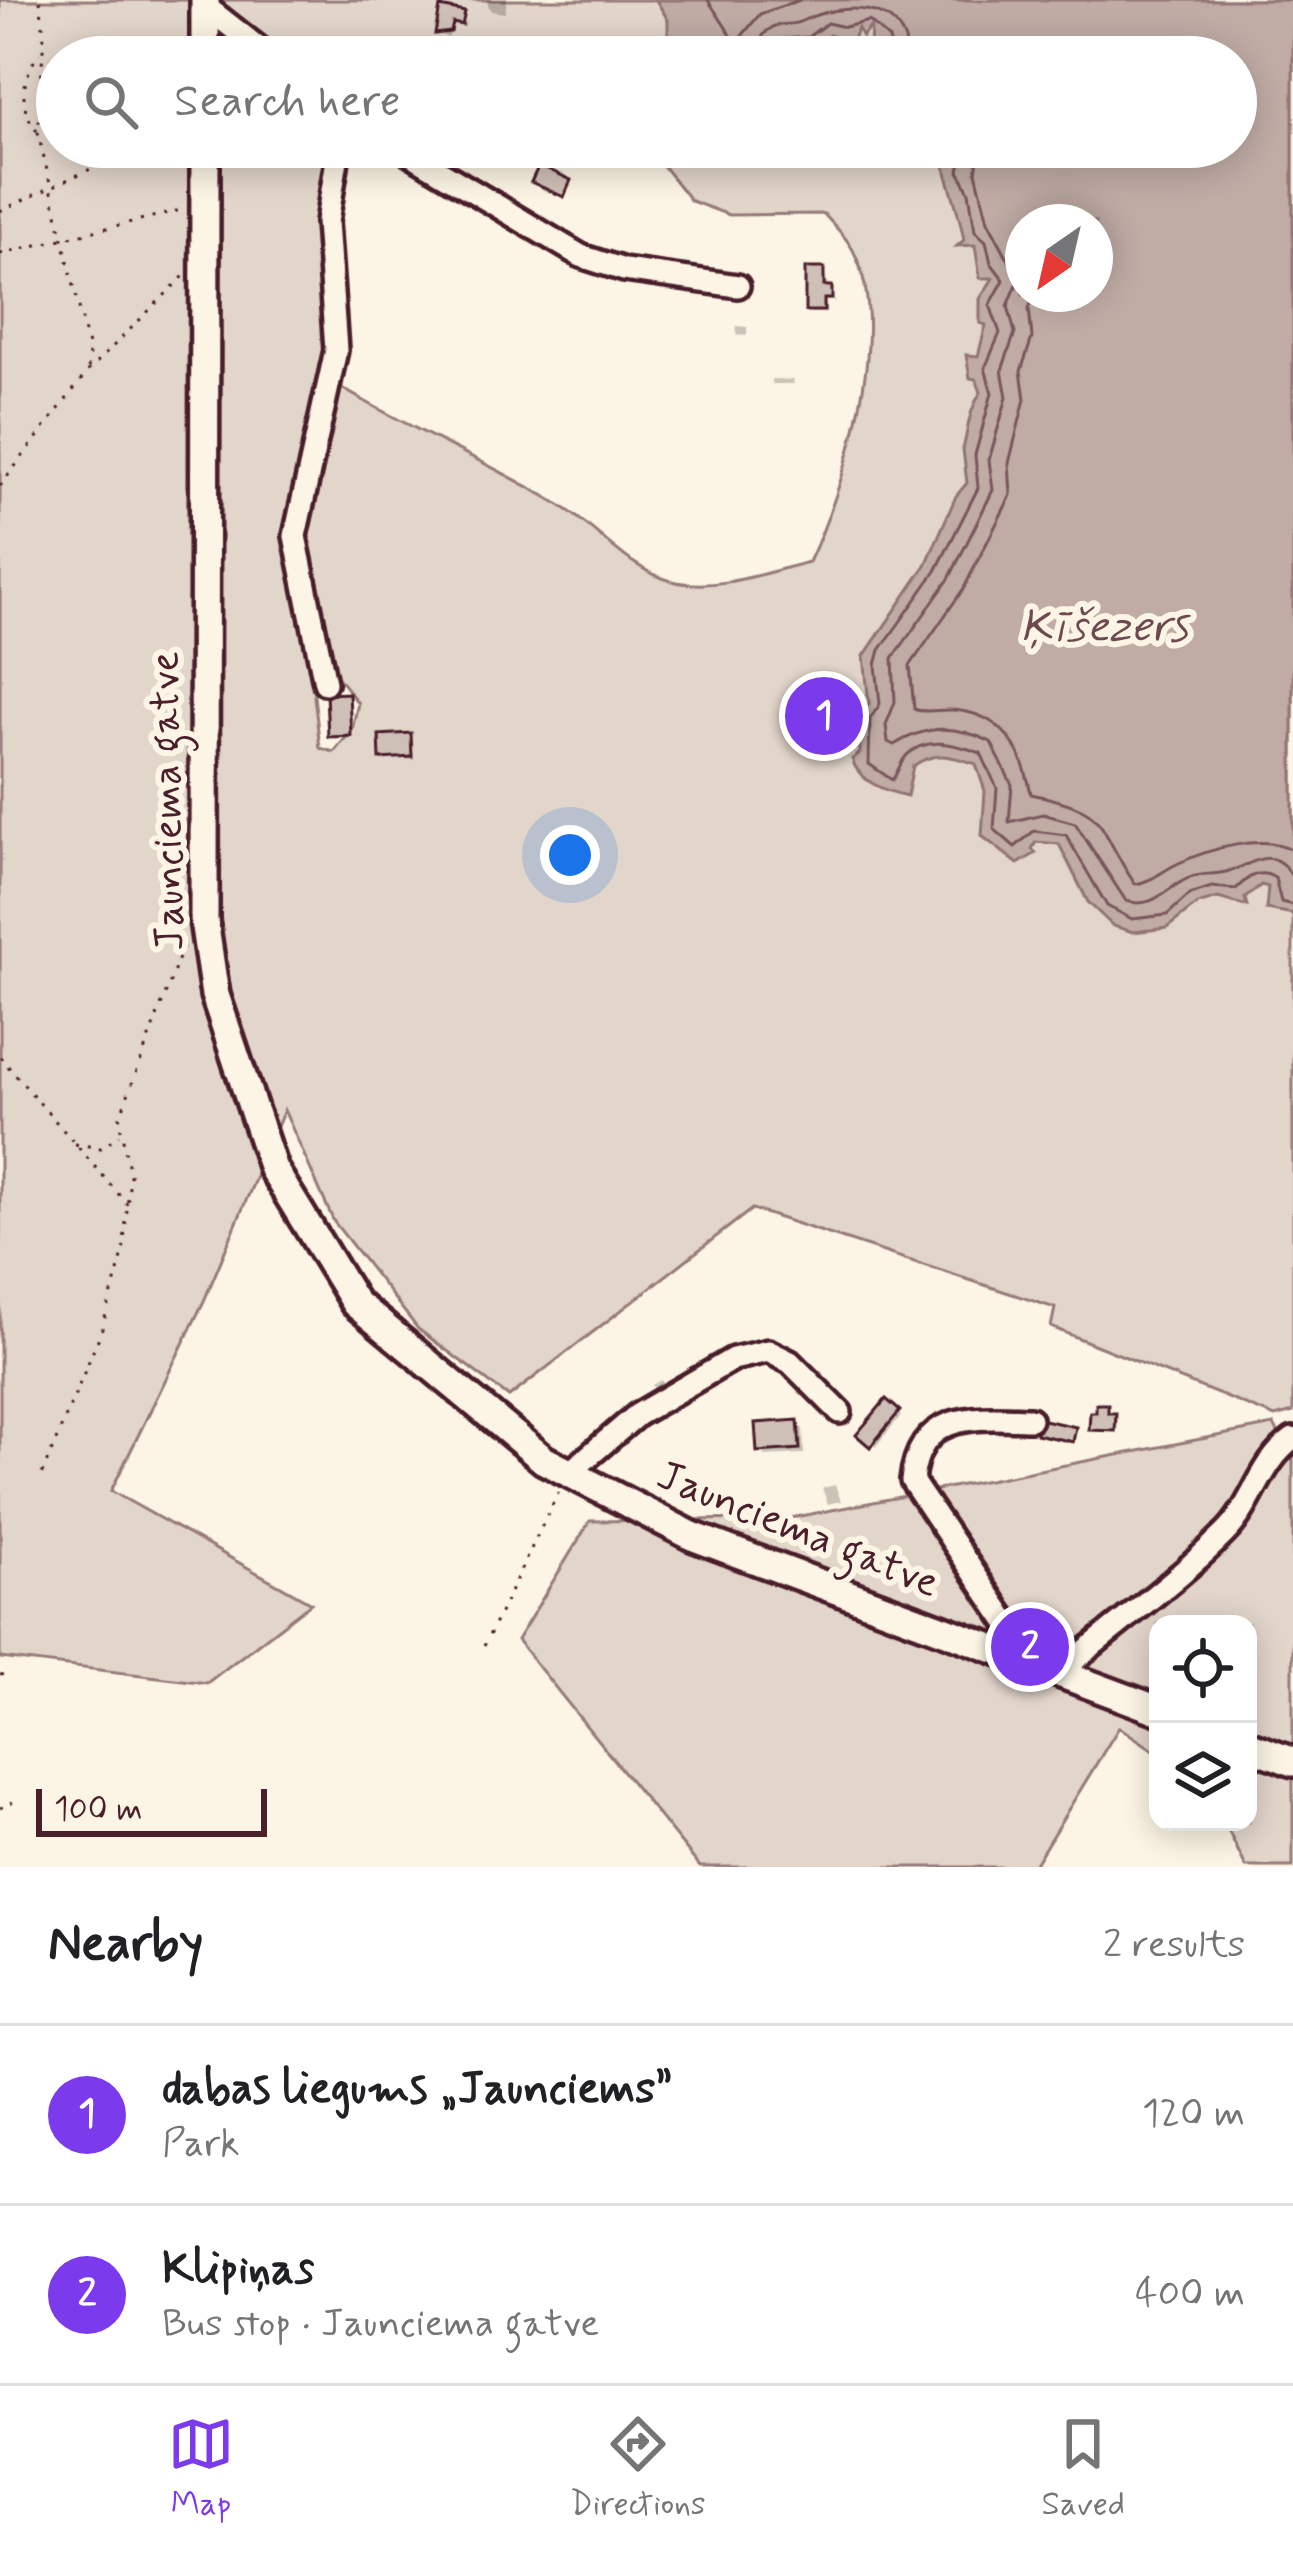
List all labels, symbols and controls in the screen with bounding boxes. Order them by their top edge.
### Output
search box [36,36,1257,168]
icon: search [78,69,144,135]
text: Search here [174,73,401,132]
north arrow [1005,204,1113,312]
water label: Ķīšezers [1020,598,1191,657]
street label: Jaunciema gatve [138,651,203,951]
pin: 1 [785,671,863,761]
your location [540,825,600,885]
street label: Jaunciema gatve [647,1449,947,1616]
pin: 2 [991,1602,1069,1692]
map controls [1149,1615,1257,1831]
button: locate [1149,1615,1257,1723]
button: layers [1149,1723,1257,1831]
scale bar [36,1783,267,1836]
text: 100 m [54,1788,143,1832]
text: Nearby [48,1912,203,1978]
text: 2 results [1103,1920,1245,1971]
text: dabas liegums „Jaunciems” [162,2060,672,2119]
text: 1 [78,2089,96,2140]
text: 120 m [1142,2089,1245,2140]
text: Park [162,2119,240,2170]
text: Klipiņas [162,2240,314,2299]
text: 2 [77,2269,97,2320]
text: 400 m [1135,2269,1245,2320]
text: Bus stop · Jaunciema gatve [162,2299,599,2350]
tab: Map [168,2411,234,2527]
tab: Directions [570,2411,706,2527]
tab: Saved [1042,2411,1125,2527]

